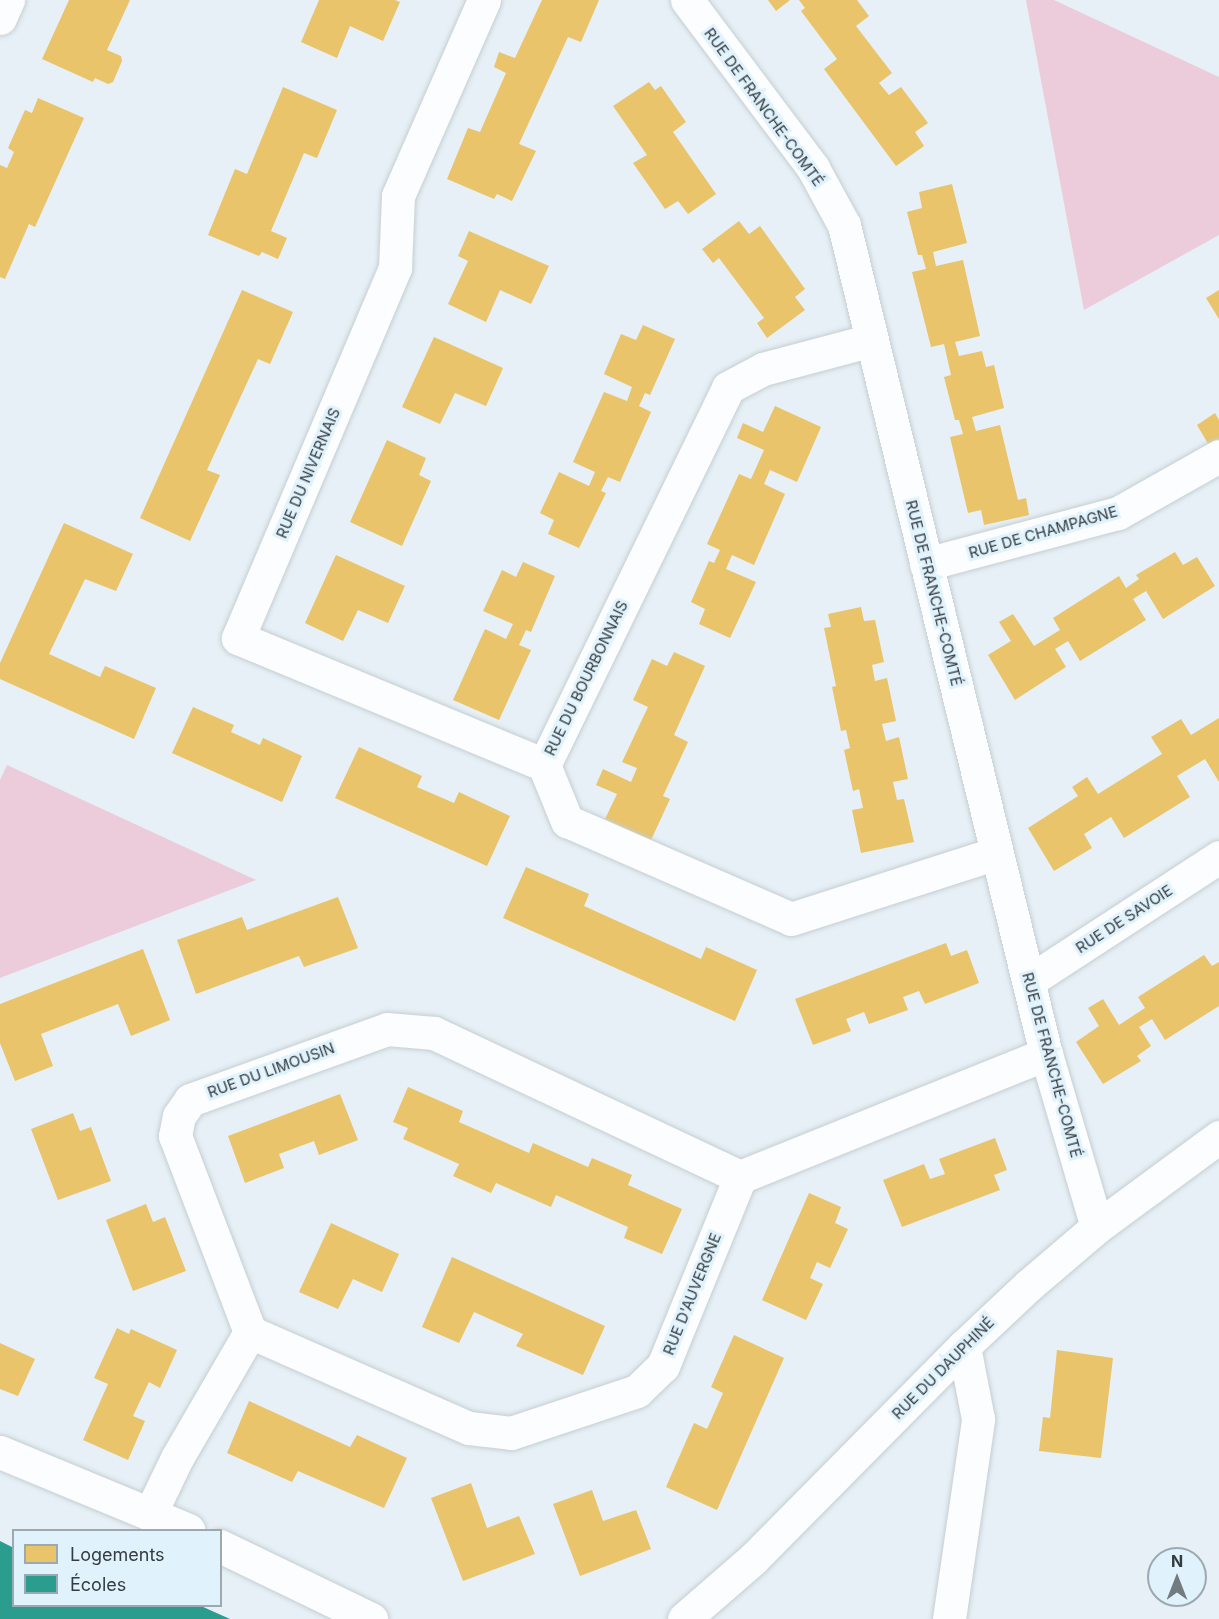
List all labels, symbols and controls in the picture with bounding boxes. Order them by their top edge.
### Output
street label: RUE DE FRANCHE-COMTÉ [701,24,827,190]
street label: RUE DU NIVERNAIS [272,405,344,541]
street label: RUE DE FRANCHE-COMTÉ [902,498,966,688]
street label: RUE DE CHAMPAGNE [967,502,1119,562]
street label: RUE DU BOURBONNAIS [541,598,631,758]
street label: RUE DE SAVOIE [1072,881,1176,957]
street label: RUE DE FRANCHE-COMTÉ [1019,970,1085,1160]
street label: RUE DU LIMOUSIN [205,1039,337,1101]
street label: RUE D'AUVERGNE [659,1230,725,1358]
street label: RUE DU DAUPHINÉ [888,1313,998,1423]
legend [12,1529,222,1607]
text: Logements [70,1544,165,1565]
north arrow [1147,1547,1207,1607]
text: N [1171,1551,1183,1571]
text: Écoles [70,1574,126,1595]

